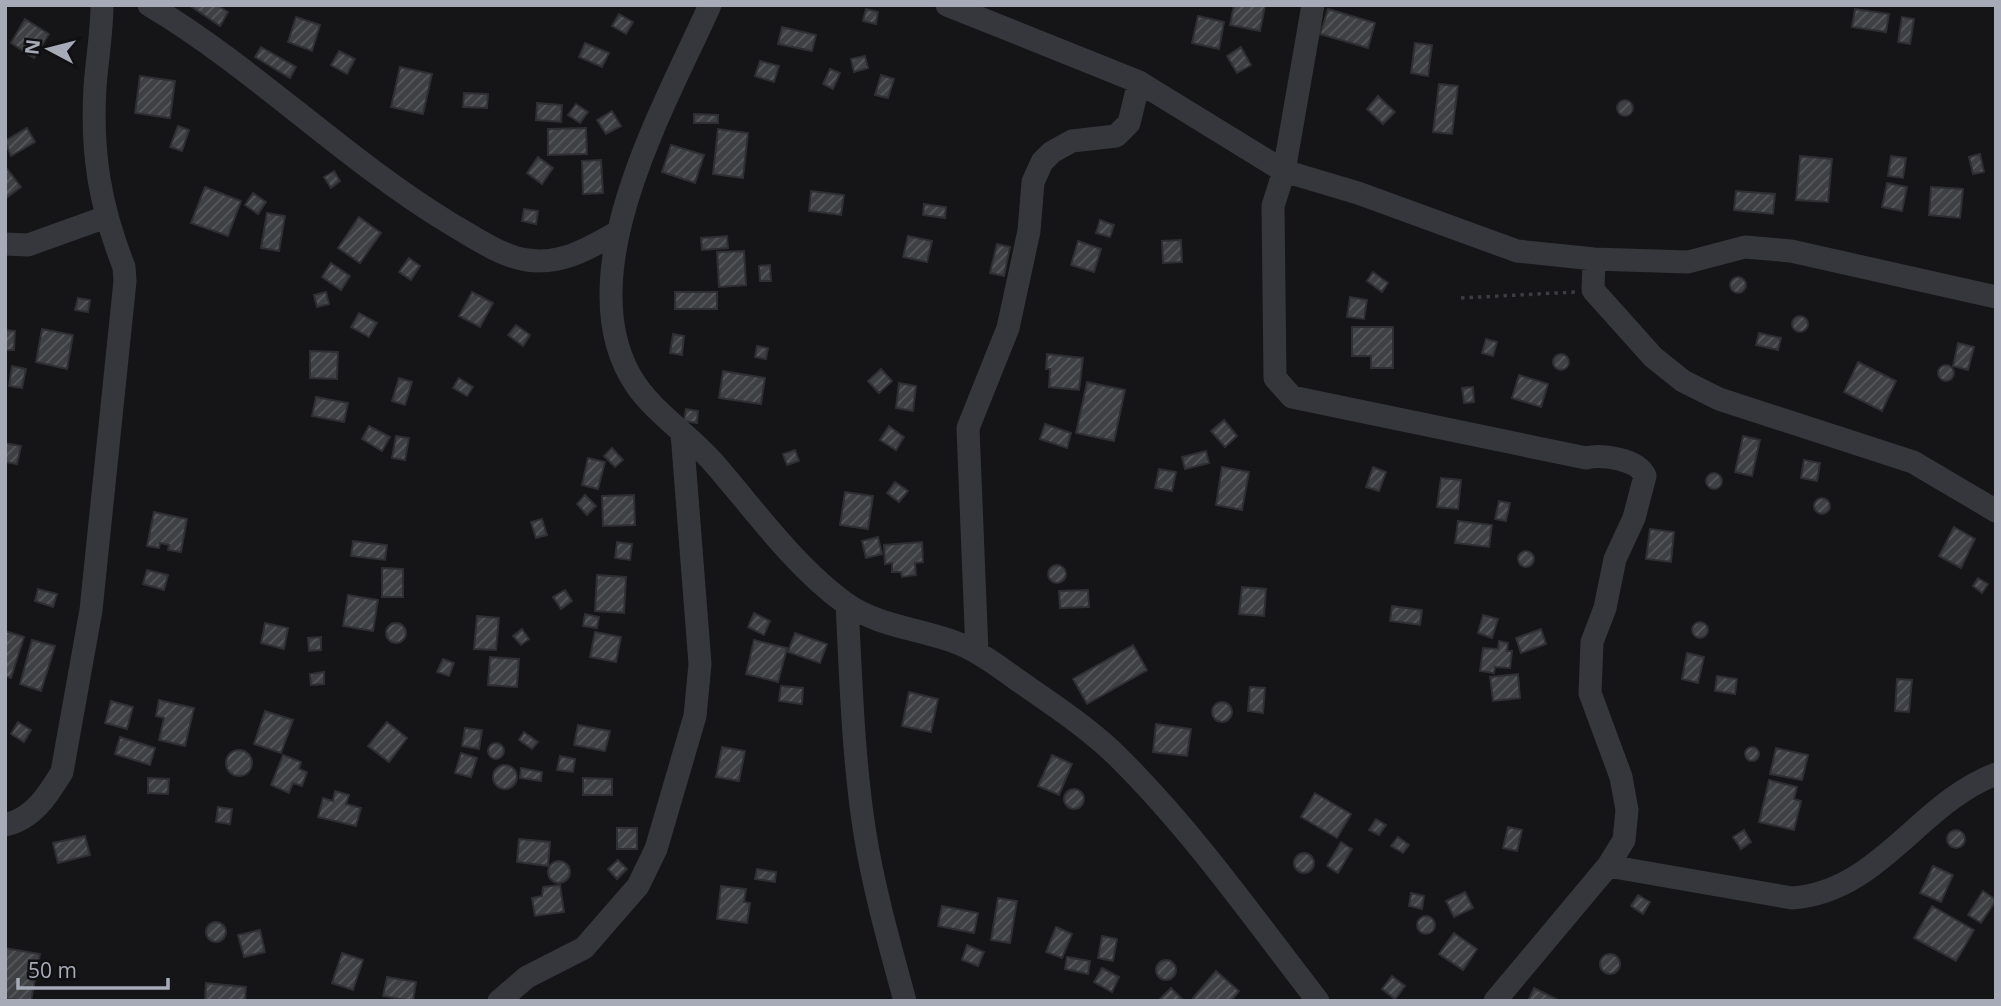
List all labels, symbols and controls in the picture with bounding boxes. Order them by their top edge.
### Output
north arrow [14,14,84,84]
text: N [18,38,46,56]
scale bar [18,946,168,990]
text: 50 m [28,956,77,984]

